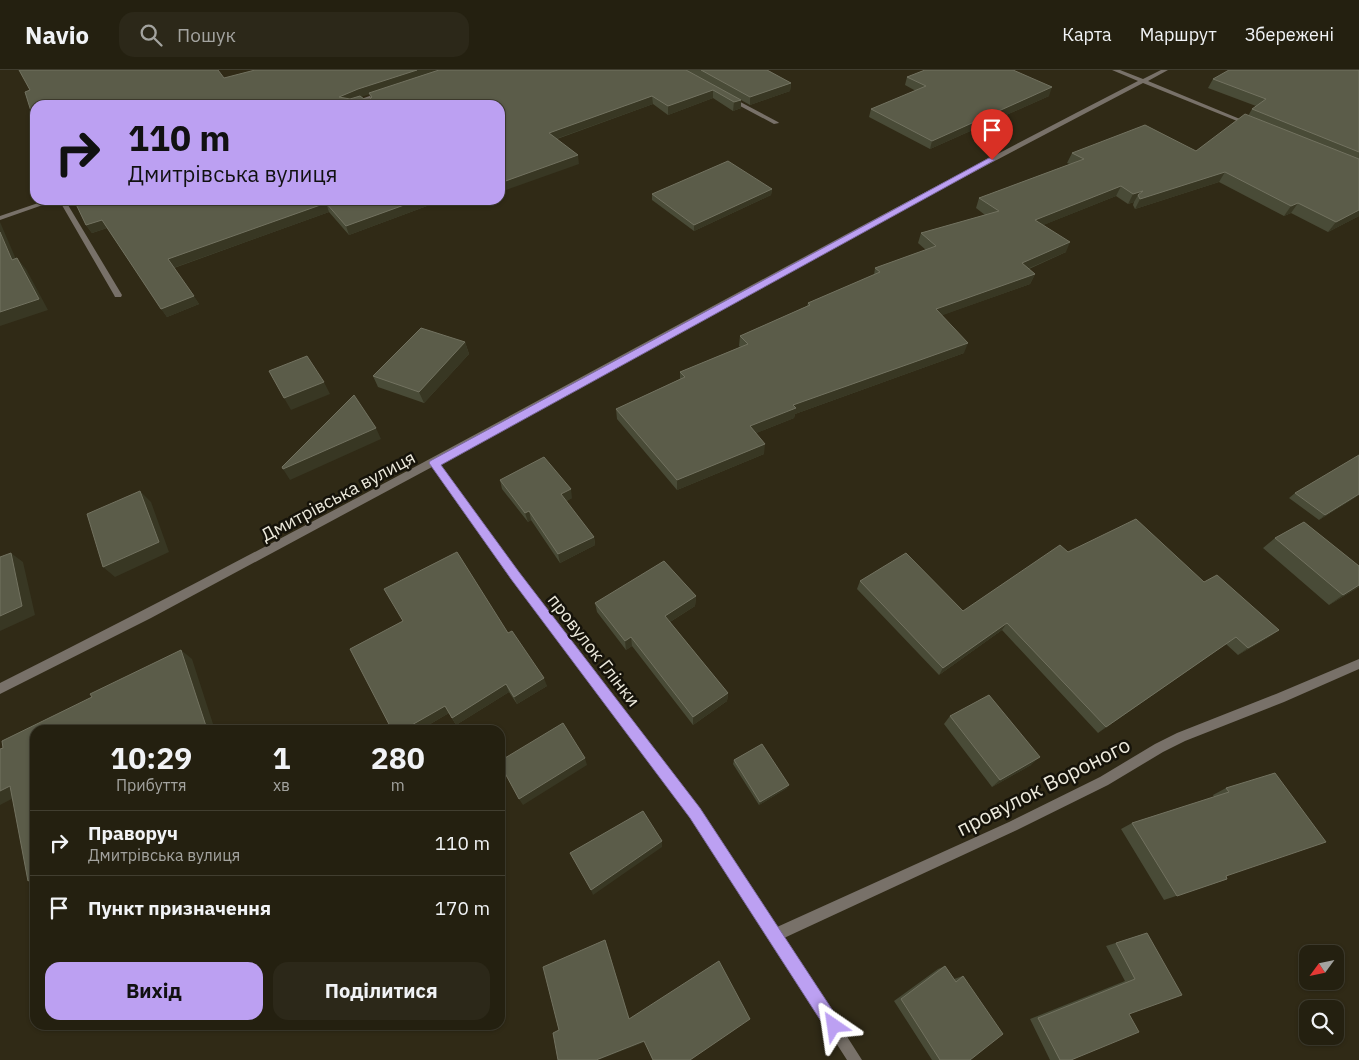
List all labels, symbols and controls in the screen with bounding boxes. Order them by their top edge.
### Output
search box [119,12,469,57]
text: Navio [25,19,89,51]
icon: search [137,21,165,49]
text: Пошук [177,23,236,47]
text: Карта [1062,23,1112,46]
text: Маршрут [1140,23,1217,46]
text: Збережені [1245,23,1334,46]
pin [971,109,1013,160]
text: 110 m [128,115,231,161]
icon: arrive [978,116,1006,144]
icon: right [45,120,110,185]
text: Дмитрівська вулиця [128,159,338,188]
street label: Дмитрівська вулиця [257,446,419,546]
street label: провулок Глінки [543,589,645,711]
street label: провулок Вороного [951,730,1135,842]
text: 10:29 [110,738,192,777]
text: 1 [272,738,290,777]
text: 280 [371,738,425,777]
text: Прибуття [116,775,186,795]
text: хв [273,775,290,795]
text: m [391,775,405,795]
text: Праворуч [88,821,178,845]
icon: right [45,829,73,857]
text: 110 m [435,831,490,855]
text: Дмитрівська вулиця [88,845,240,865]
icon: arrive [45,894,73,922]
text: Пункт призначення [88,896,271,920]
text: 170 m [435,896,490,920]
north arrow [1299,945,1344,990]
map controls [1299,945,1344,1045]
button: Вихід [45,962,263,1020]
button: Поділитися [273,962,490,1020]
position arrow [807,999,859,1051]
button: search [1299,1000,1344,1045]

